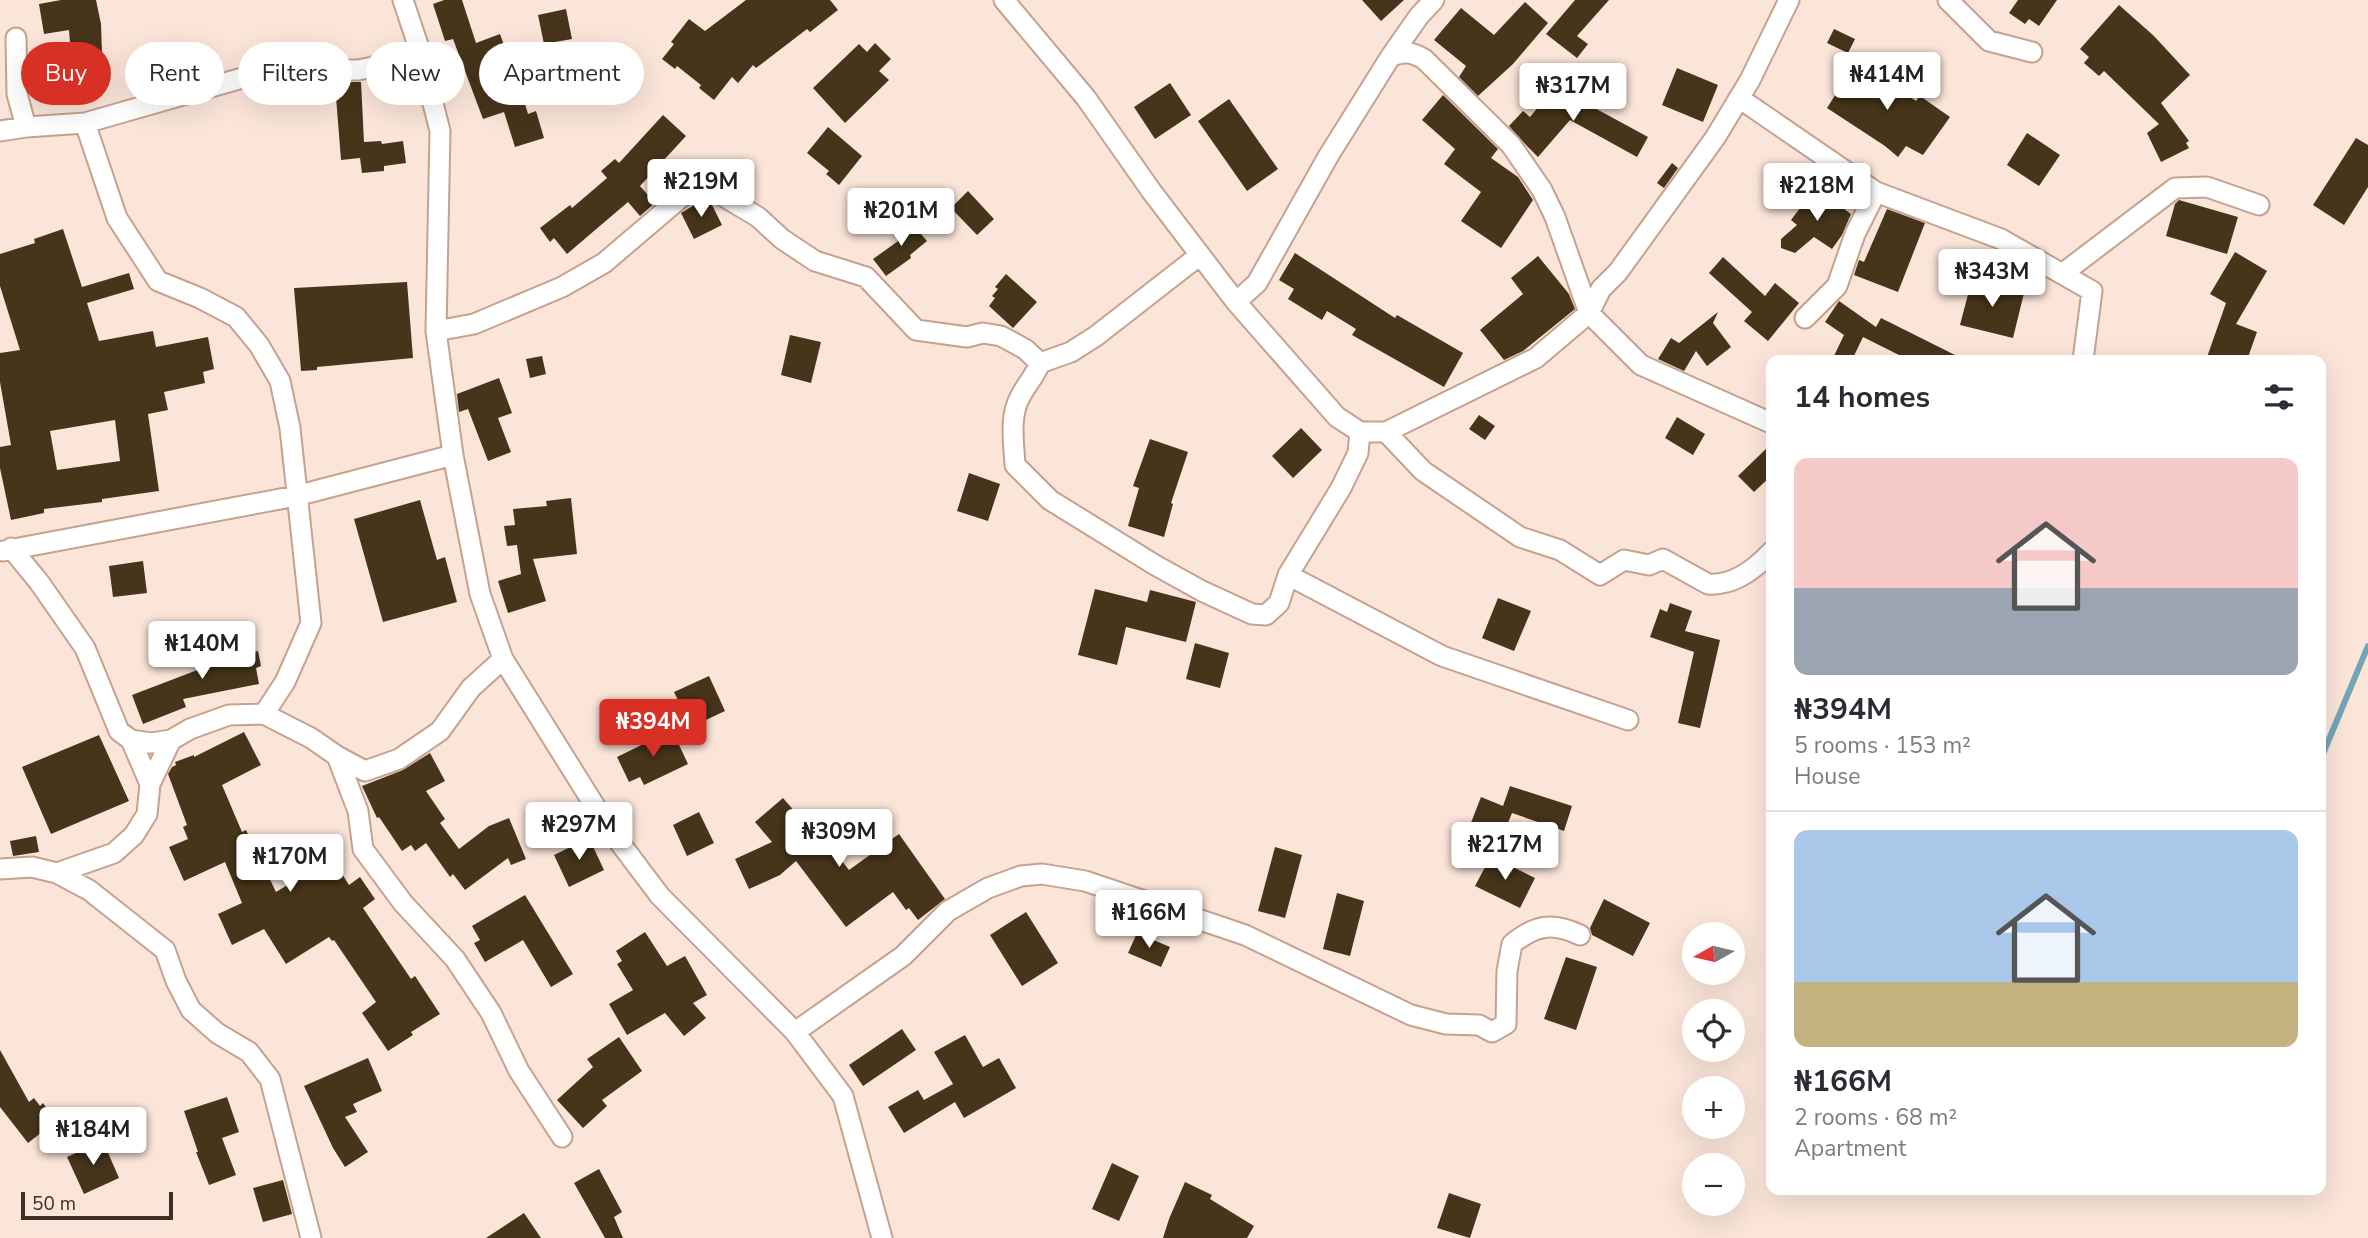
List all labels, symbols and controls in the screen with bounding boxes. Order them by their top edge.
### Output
chip: Buy [21,42,111,105]
chip: Rent [125,42,224,105]
chip: Filters [238,42,352,105]
chip: New [366,42,465,105]
chip: Apartment [479,42,644,105]
pin: ₦414M [1838,52,1936,112]
text: ₦414M [1849,59,1925,90]
pin: ₦317M [1524,64,1622,123]
text: ₦317M [1535,70,1611,101]
pin: ₦219M [652,160,750,219]
pin: ₦218M [1768,164,1866,223]
text: ₦219M [663,166,739,197]
text: ₦218M [1779,170,1855,201]
pin: ₦201M [852,188,950,248]
text: ₦201M [863,195,939,226]
pin: ₦343M [1943,250,2041,309]
text: ₦343M [1954,256,2030,287]
text: 14 homes [1794,377,1930,418]
icon: filters [2260,378,2298,416]
icon: home [1983,503,2109,629]
pin: ₦140M [153,622,251,681]
text: ₦140M [164,628,240,659]
text: ₦394M [1794,689,1892,730]
pin: ₦394M [604,700,702,759]
text: ₦394M [615,706,691,737]
text: 5 rooms · 153 m² [1794,730,1971,761]
text: House [1794,761,1861,792]
pin: ₦297M [530,802,628,862]
text: ₦297M [541,809,617,840]
pin: ₦309M [790,810,888,869]
text: ₦309M [801,816,877,847]
pin: ₦217M [1456,822,1554,882]
text: ₦217M [1467,829,1543,860]
pin: ₦170M [241,834,339,894]
text: ₦170M [252,841,328,872]
icon: home [1983,875,2109,1001]
pin: ₦166M [1100,890,1198,950]
text: ₦166M [1111,897,1187,928]
north arrow [1682,922,1745,985]
map controls [1682,922,1745,1216]
button: locate [1682,999,1745,1062]
text: ₦166M [1794,1061,1892,1102]
button: + [1682,1076,1745,1139]
text: 2 rooms · 68 m² [1794,1102,1957,1133]
pin: ₦184M [44,1108,142,1167]
text: ₦184M [55,1114,131,1145]
text: Apartment [1794,1133,1906,1164]
button: − [1682,1153,1745,1216]
scale bar [21,1189,173,1221]
text: 50 m [32,1191,76,1217]

